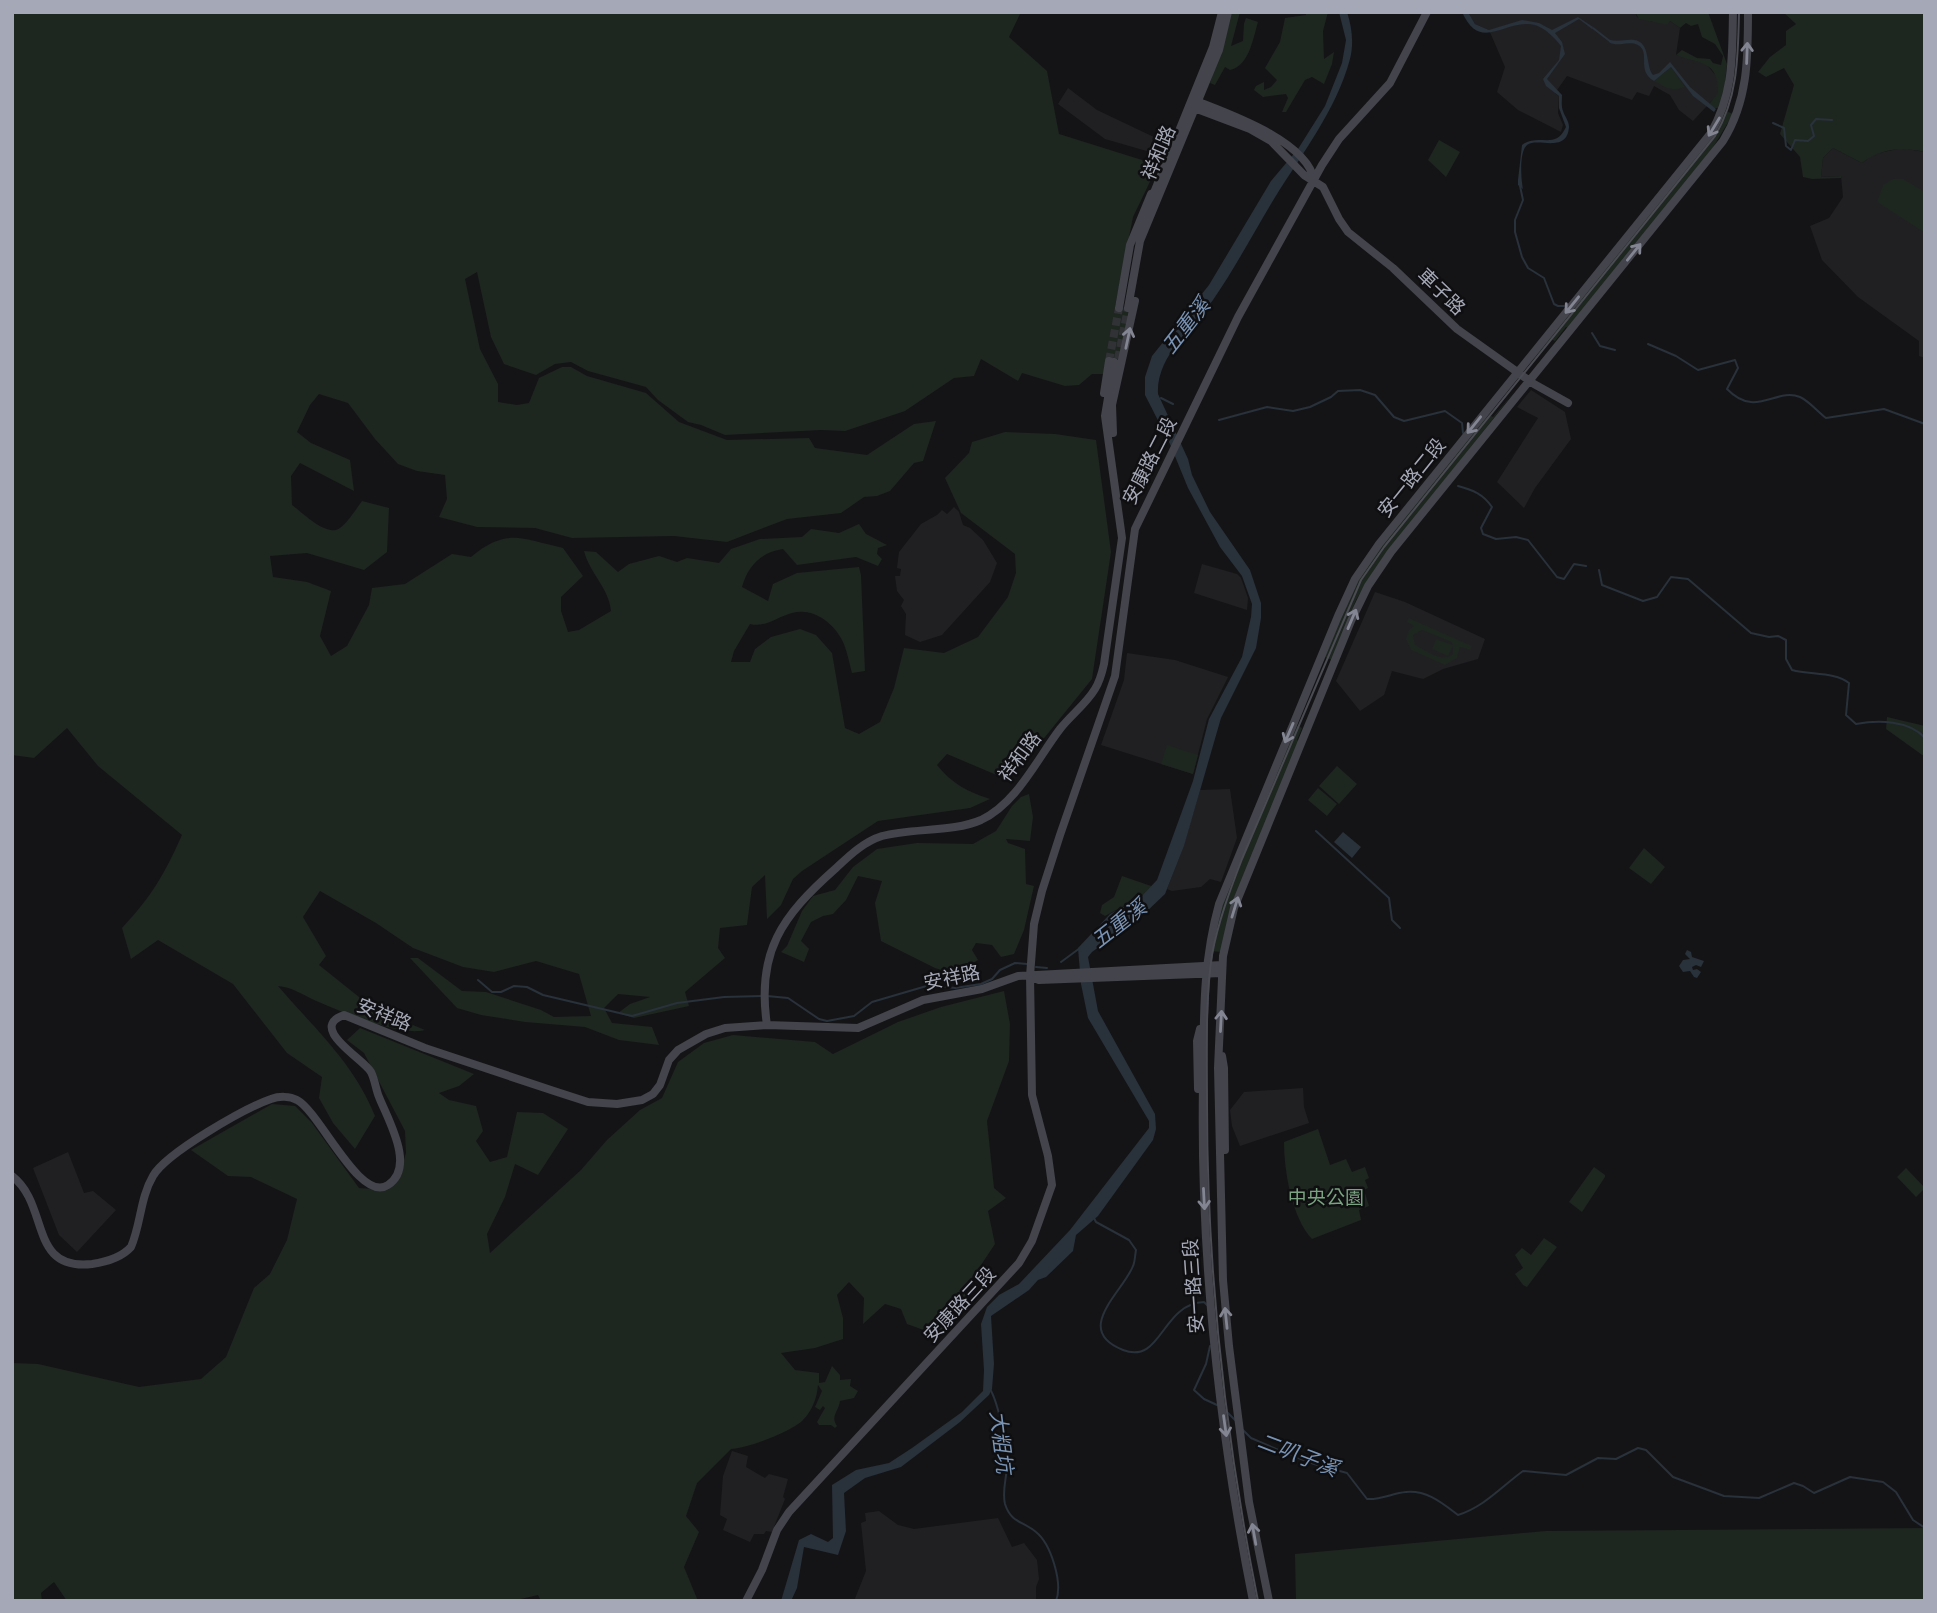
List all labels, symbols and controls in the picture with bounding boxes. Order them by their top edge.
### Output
one-way arrow [1741,41,1754,64]
one-way arrow [1706,116,1720,136]
street label: 祥和路 [1137,122,1181,184]
one-way arrow [1626,243,1642,261]
street label: 車子路 [1412,264,1470,320]
water label: 五重溪 [1156,291,1217,359]
one-way arrow [1564,295,1580,313]
one-way arrow [1122,327,1135,350]
street label: 安康路二段 [1118,413,1182,509]
one-way arrow [1467,416,1482,434]
street label: 安一路二段 [1373,434,1451,522]
one-way arrow [1347,609,1360,631]
one-way arrow [1282,722,1295,743]
street label: 祥和路 [993,727,1047,787]
water label: 五重溪 [1086,893,1154,954]
one-way arrow [1229,896,1242,918]
street label: 安祥路 [922,960,982,996]
street label: 安祥路 [353,993,415,1037]
one-way arrow [1214,1010,1227,1033]
park label: 中央公園 [1288,1186,1364,1210]
one-way arrow [1198,1188,1211,1211]
street label: 安一路三段 [1179,1238,1209,1334]
street label: 安康路三段 [919,1262,1001,1348]
one-way arrow [1219,1308,1232,1330]
water label: 大粗坑 [984,1409,1018,1478]
one-way arrow [1218,1414,1231,1437]
water label: 二叭子溪 [1254,1428,1345,1483]
one-way arrow [1247,1523,1260,1546]

